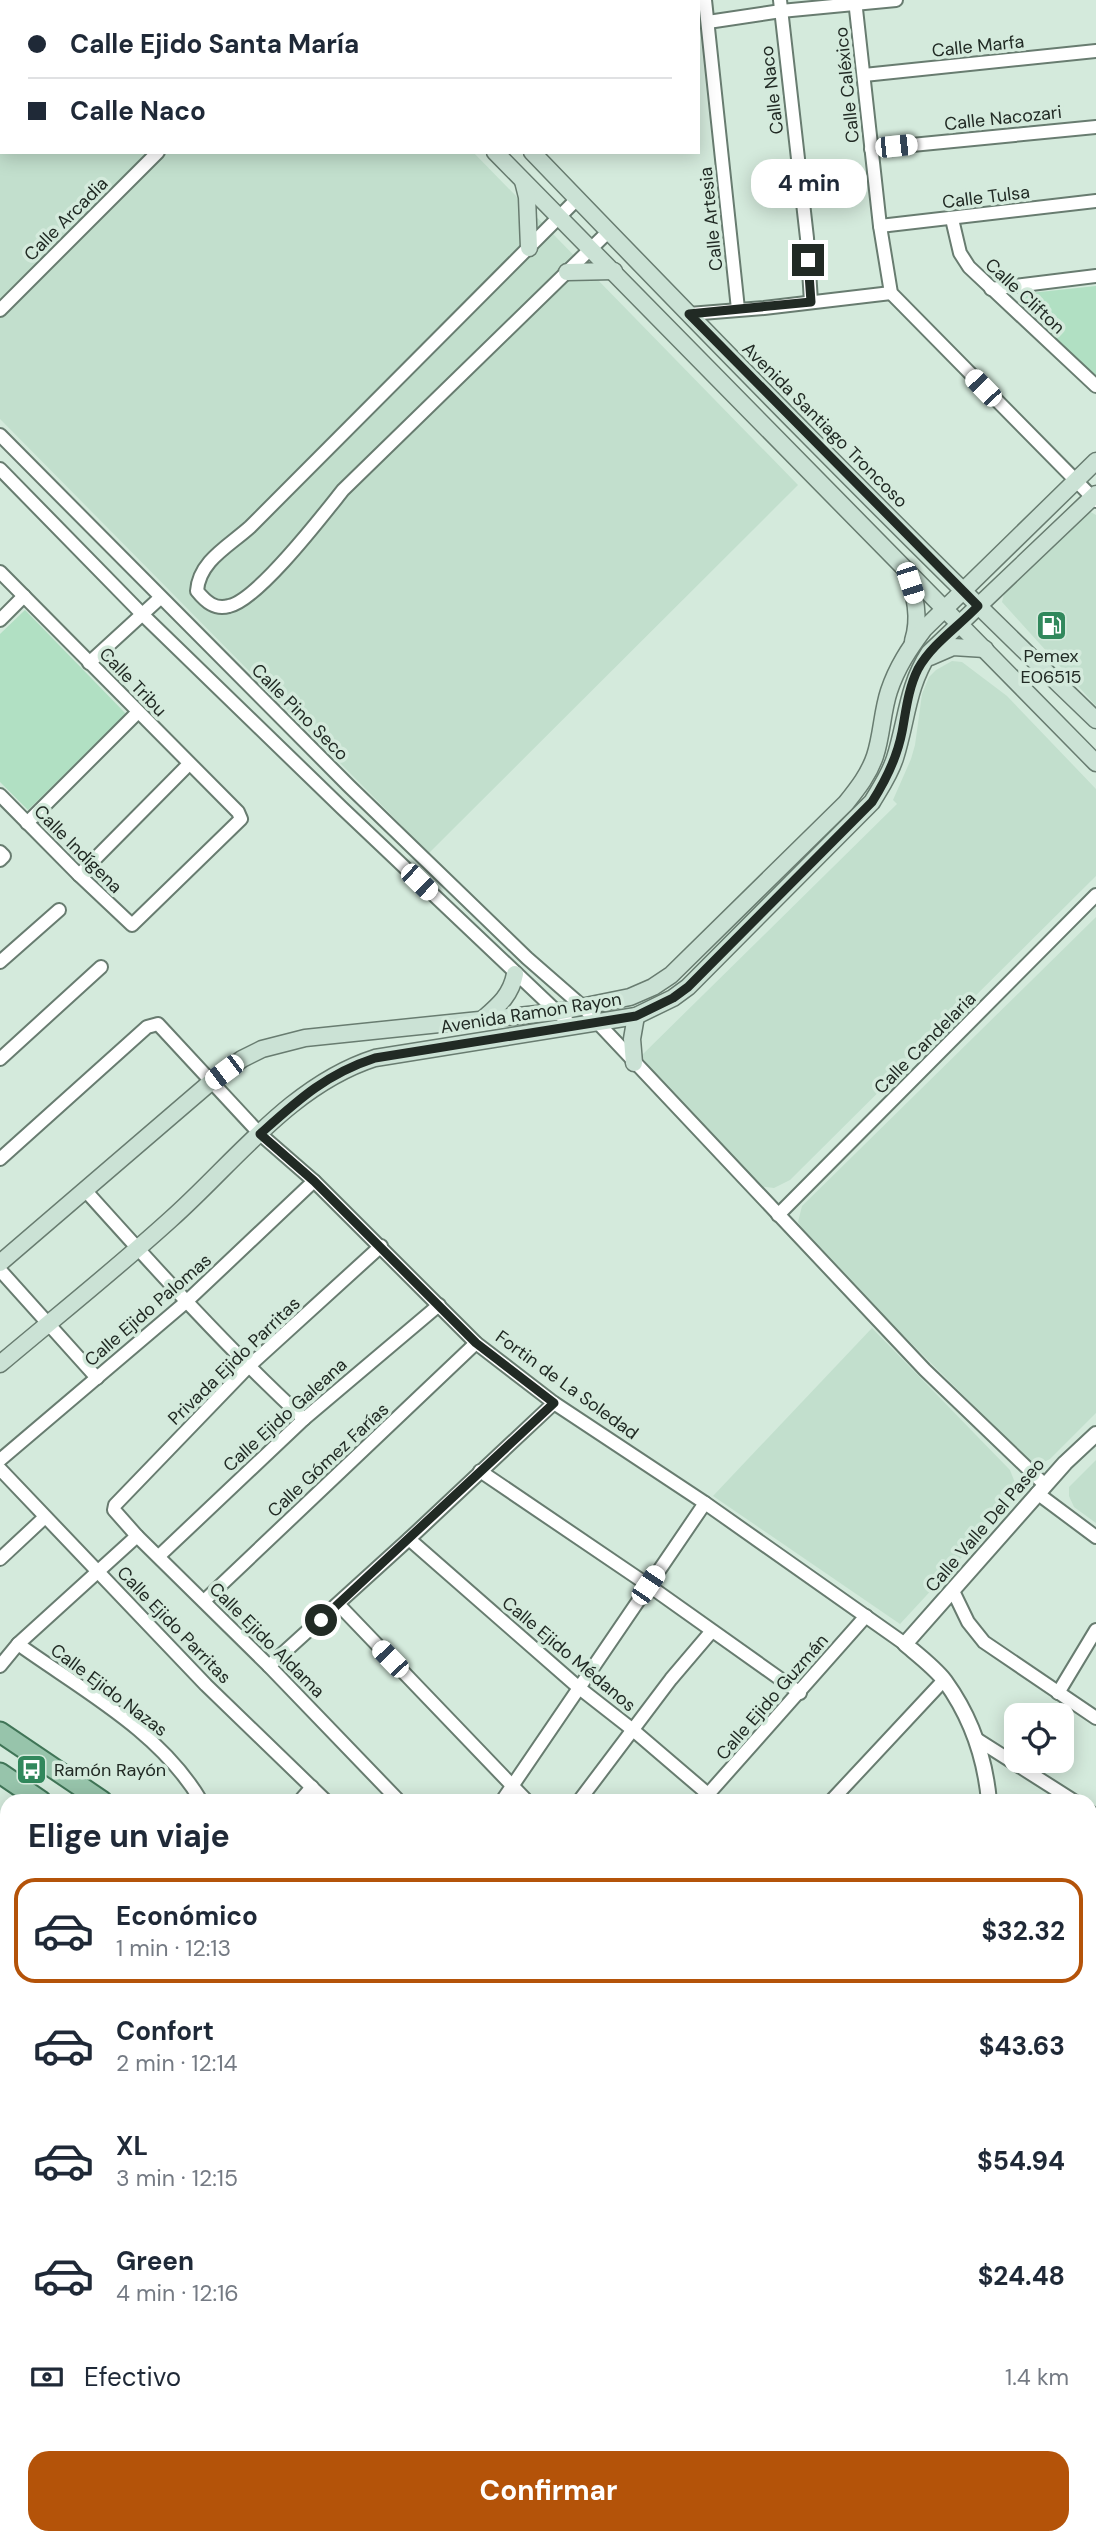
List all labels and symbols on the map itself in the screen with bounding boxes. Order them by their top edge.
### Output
street label: Calle Caléxico [829,26,865,144]
street label: Calle Marfa [931,29,1025,63]
street label: Calle Naco [755,44,789,136]
street label: Calle Nacozari [943,100,1063,136]
car [875,133,918,159]
callout: 4 min [750,159,866,208]
street label: Calle Artesia [694,166,728,272]
street label: Calle Arcadia [19,172,113,266]
street label: Calle Tulsa [941,180,1031,214]
route end [792,244,824,276]
street label: Calle Clifton [980,253,1070,339]
street label: Avenida Santiago Troncoso [737,337,913,513]
car [961,366,1006,410]
car [894,560,927,606]
fuel station icon: Pemex E06515 [1034,609,1068,643]
street label: Calle Tribu [94,642,172,722]
place label: Pemex E06515 [1020,644,1082,689]
street label: Calle Pino Seco [246,658,354,766]
street label: Calle Indígena [29,800,127,898]
car [397,860,442,904]
street label: Avenida Ramon Rayon [439,987,623,1039]
street label: Calle Candelaria [869,987,981,1099]
car [201,1051,248,1093]
street label: Calle Ejido Palomas [79,1248,217,1372]
street label: Privada Ejido Parritas [163,1292,305,1430]
street label: Fortin de La Soledad [491,1325,643,1445]
street label: Calle Ejido Galeana [218,1353,352,1477]
street label: Calle Gómez Farías [262,1397,394,1523]
street label: Calle Valle Del Paseo [920,1453,1050,1597]
street label: Calle Ejido Parritas [112,1561,236,1689]
car [628,1562,669,1608]
street label: Calle Ejido Aldama [204,1577,330,1703]
street label: Calle Ejido Médanos [497,1591,641,1717]
route start [305,1604,337,1636]
street label: Calle Ejido Guzmán [711,1629,833,1765]
car [368,1637,413,1681]
street label: Calle Ejido Nazas [46,1638,172,1742]
bus stop icon: Ramón Rayón [14,1753,48,1787]
place label: Ramón Rayón [54,1758,166,1782]

